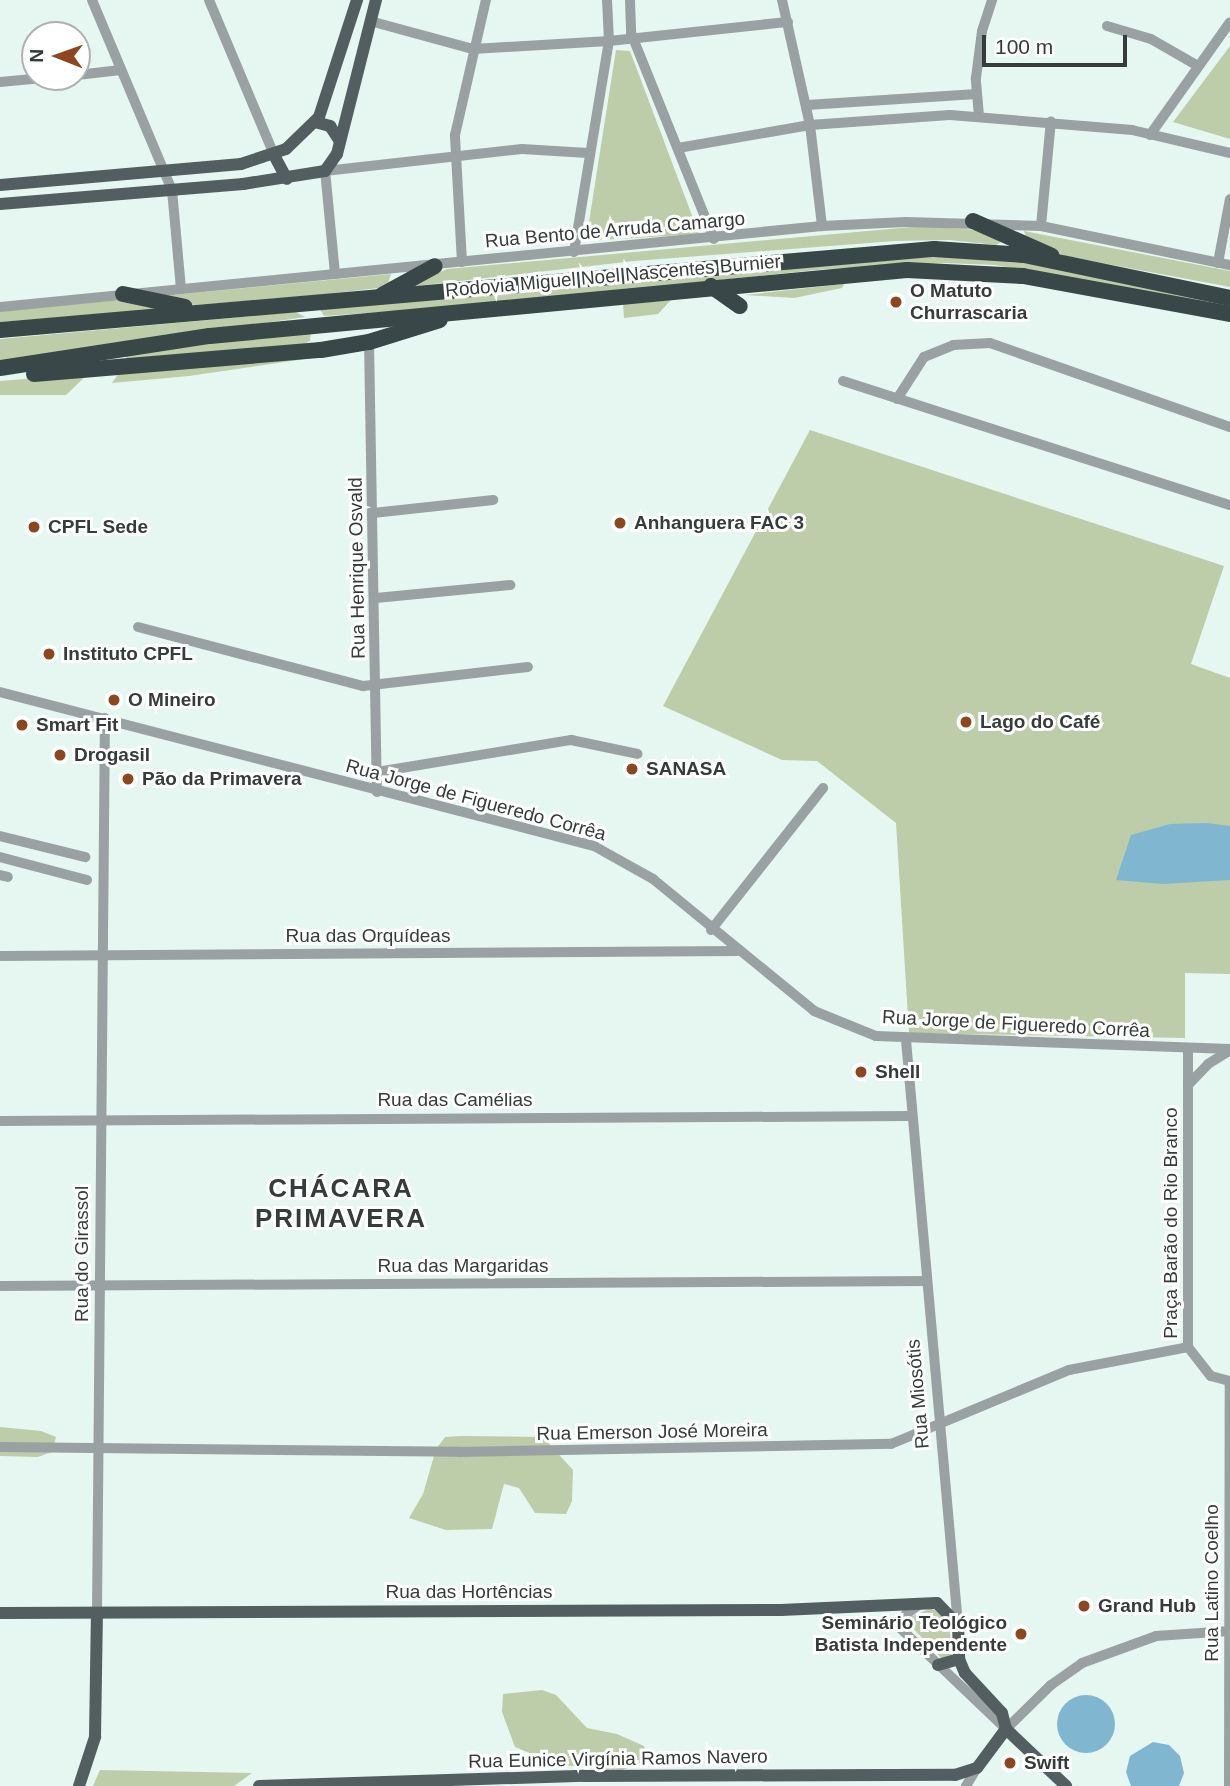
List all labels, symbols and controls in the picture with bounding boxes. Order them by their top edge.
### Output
north arrow [21,21,91,91]
scale bar [985,21,1130,65]
text: 100 m [995,35,1053,58]
text: N [26,49,47,63]
street label: Rua Bento de Arruda Camargo [484,207,746,253]
street label: Rodovia Miguel Noel Nascentes Burnier [444,250,782,302]
place label: O Matuto Churrascaria [910,280,1027,324]
marker: O Matuto Churrascaria [888,294,904,310]
street label: Rua Henrique Osvald [344,477,370,659]
place label: Anhanguera FAC 3 [634,512,804,534]
marker: Anhanguera FAC 3 [612,515,628,531]
place label: CPFL Sede [48,516,148,538]
marker: CPFL Sede [26,519,42,535]
place label: Instituto CPFL [63,643,193,665]
marker: Instituto CPFL [41,646,57,662]
place label: O Mineiro [128,689,216,711]
marker: O Mineiro [106,692,122,708]
place label: Lago do Café [980,711,1100,733]
place label: Smart Fit [36,714,118,736]
marker: Lago do Café [958,714,974,730]
marker: Smart Fit [14,717,30,733]
place label: Drogasil [74,744,150,766]
marker: Drogasil [52,747,68,763]
street label: Rua Jorge de Figueredo Corrêa [343,754,609,846]
place label: SANASA [646,758,726,780]
marker: SANASA [624,761,640,777]
place label: Pão da Primavera [142,768,301,790]
marker: Pão da Primavera [120,771,136,787]
street label: Rua das Orquídeas [286,925,450,947]
street label: Rua Jorge de Figueredo Corrêa [881,1006,1151,1042]
place label: Shell [875,1061,920,1083]
marker: Shell [853,1064,869,1080]
street label: Rua das Camélias [377,1089,533,1111]
street label: Praça Barão do Rio Branco [1160,1107,1182,1339]
district label: CHÁCARA PRIMAVERA [256,1173,426,1234]
street label: Rua do Girassol [71,1186,93,1322]
street label: Rua das Margaridas [377,1255,549,1277]
street label: Rua Miosótis [902,1338,934,1450]
street label: Rua Emerson José Moreira [536,1419,768,1445]
street label: Rua Latino Coelho [1201,1504,1223,1662]
street label: Rua das Hortências [386,1581,552,1603]
place label: Grand Hub [1098,1595,1196,1617]
marker: Grand Hub [1076,1598,1092,1614]
place label: Seminário Teológico Batista Independente [815,1612,1007,1656]
marker: Seminário Teológico Batista Independente [1013,1626,1029,1642]
street label: Rua Eunice Virgínia Ramos Navero [468,1745,768,1773]
place label: Swift [1024,1752,1069,1774]
marker: Swift [1002,1755,1018,1771]

